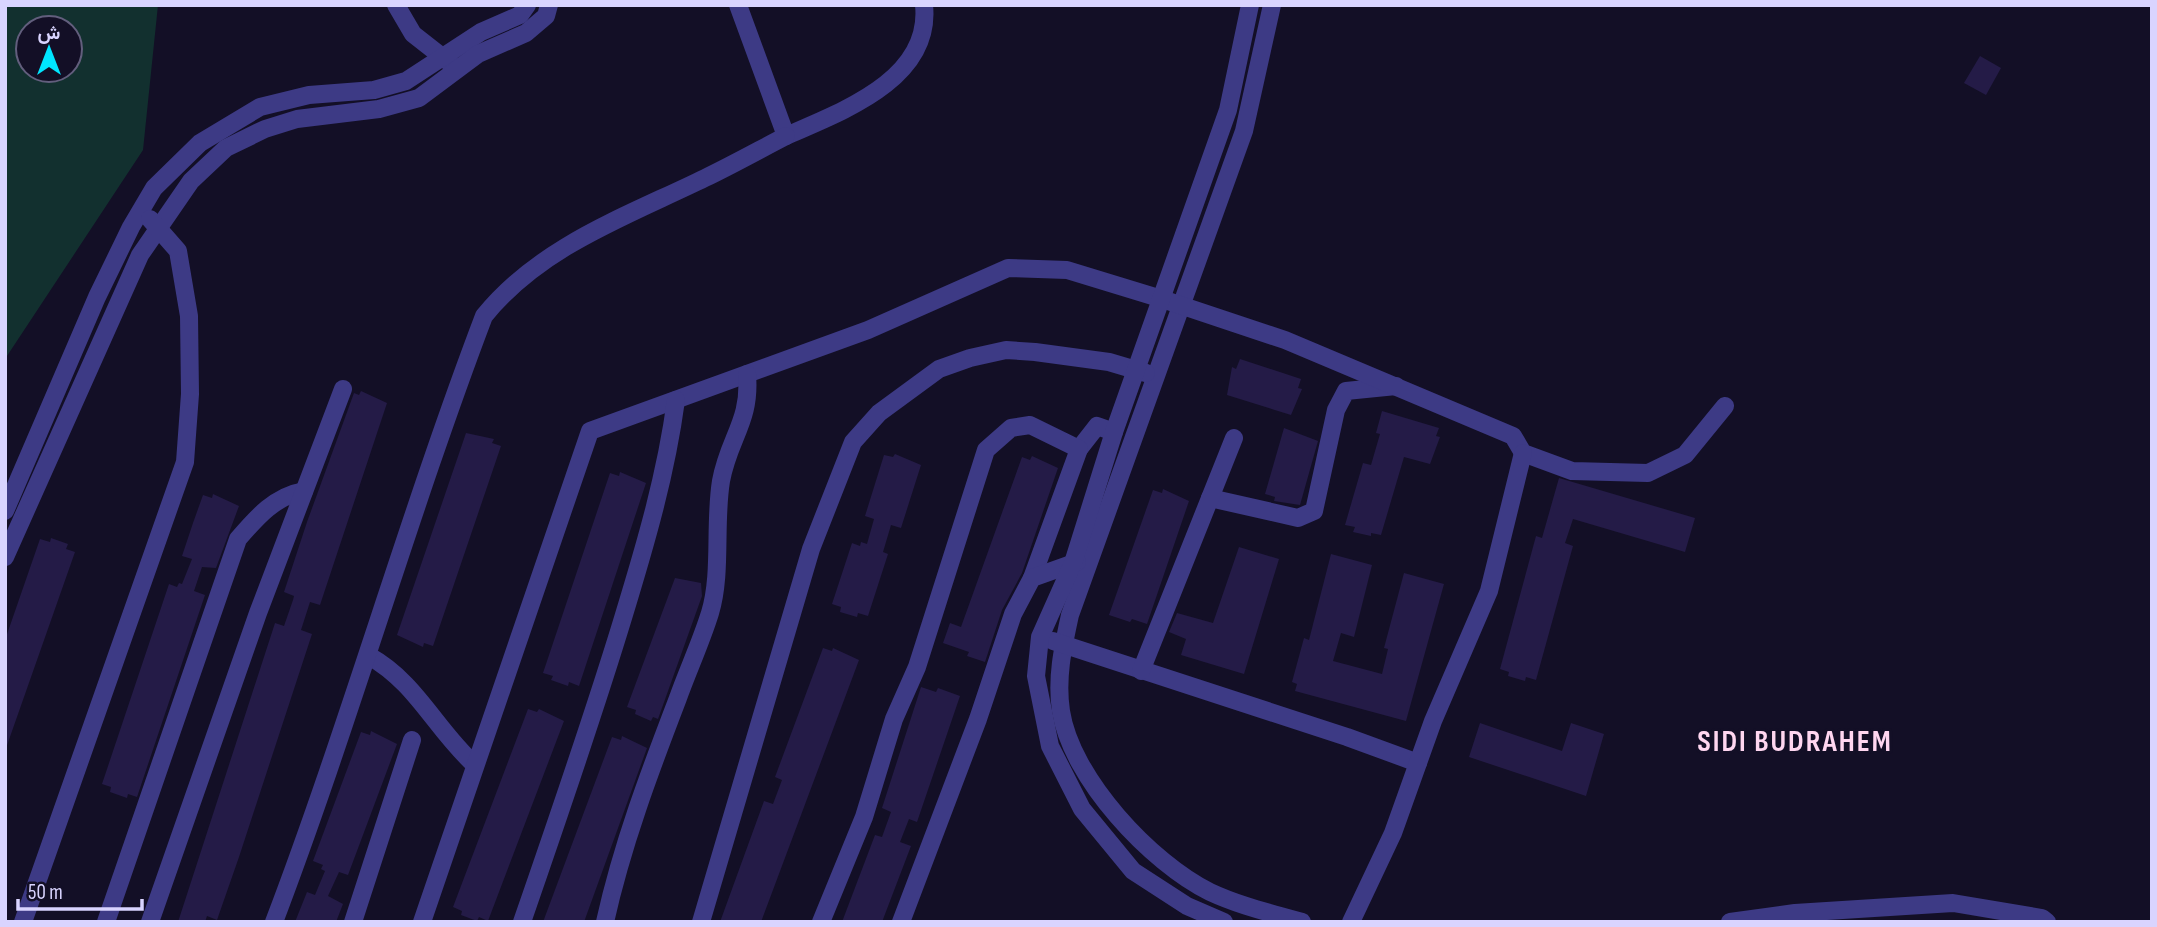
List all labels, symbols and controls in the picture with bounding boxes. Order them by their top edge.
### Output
north arrow [14,14,84,84]
text: ش [38,22,61,45]
district label: SIDI BUDRAHEM [1697,724,1893,760]
scale bar [18,867,142,911]
text: 50 m [28,880,63,905]

